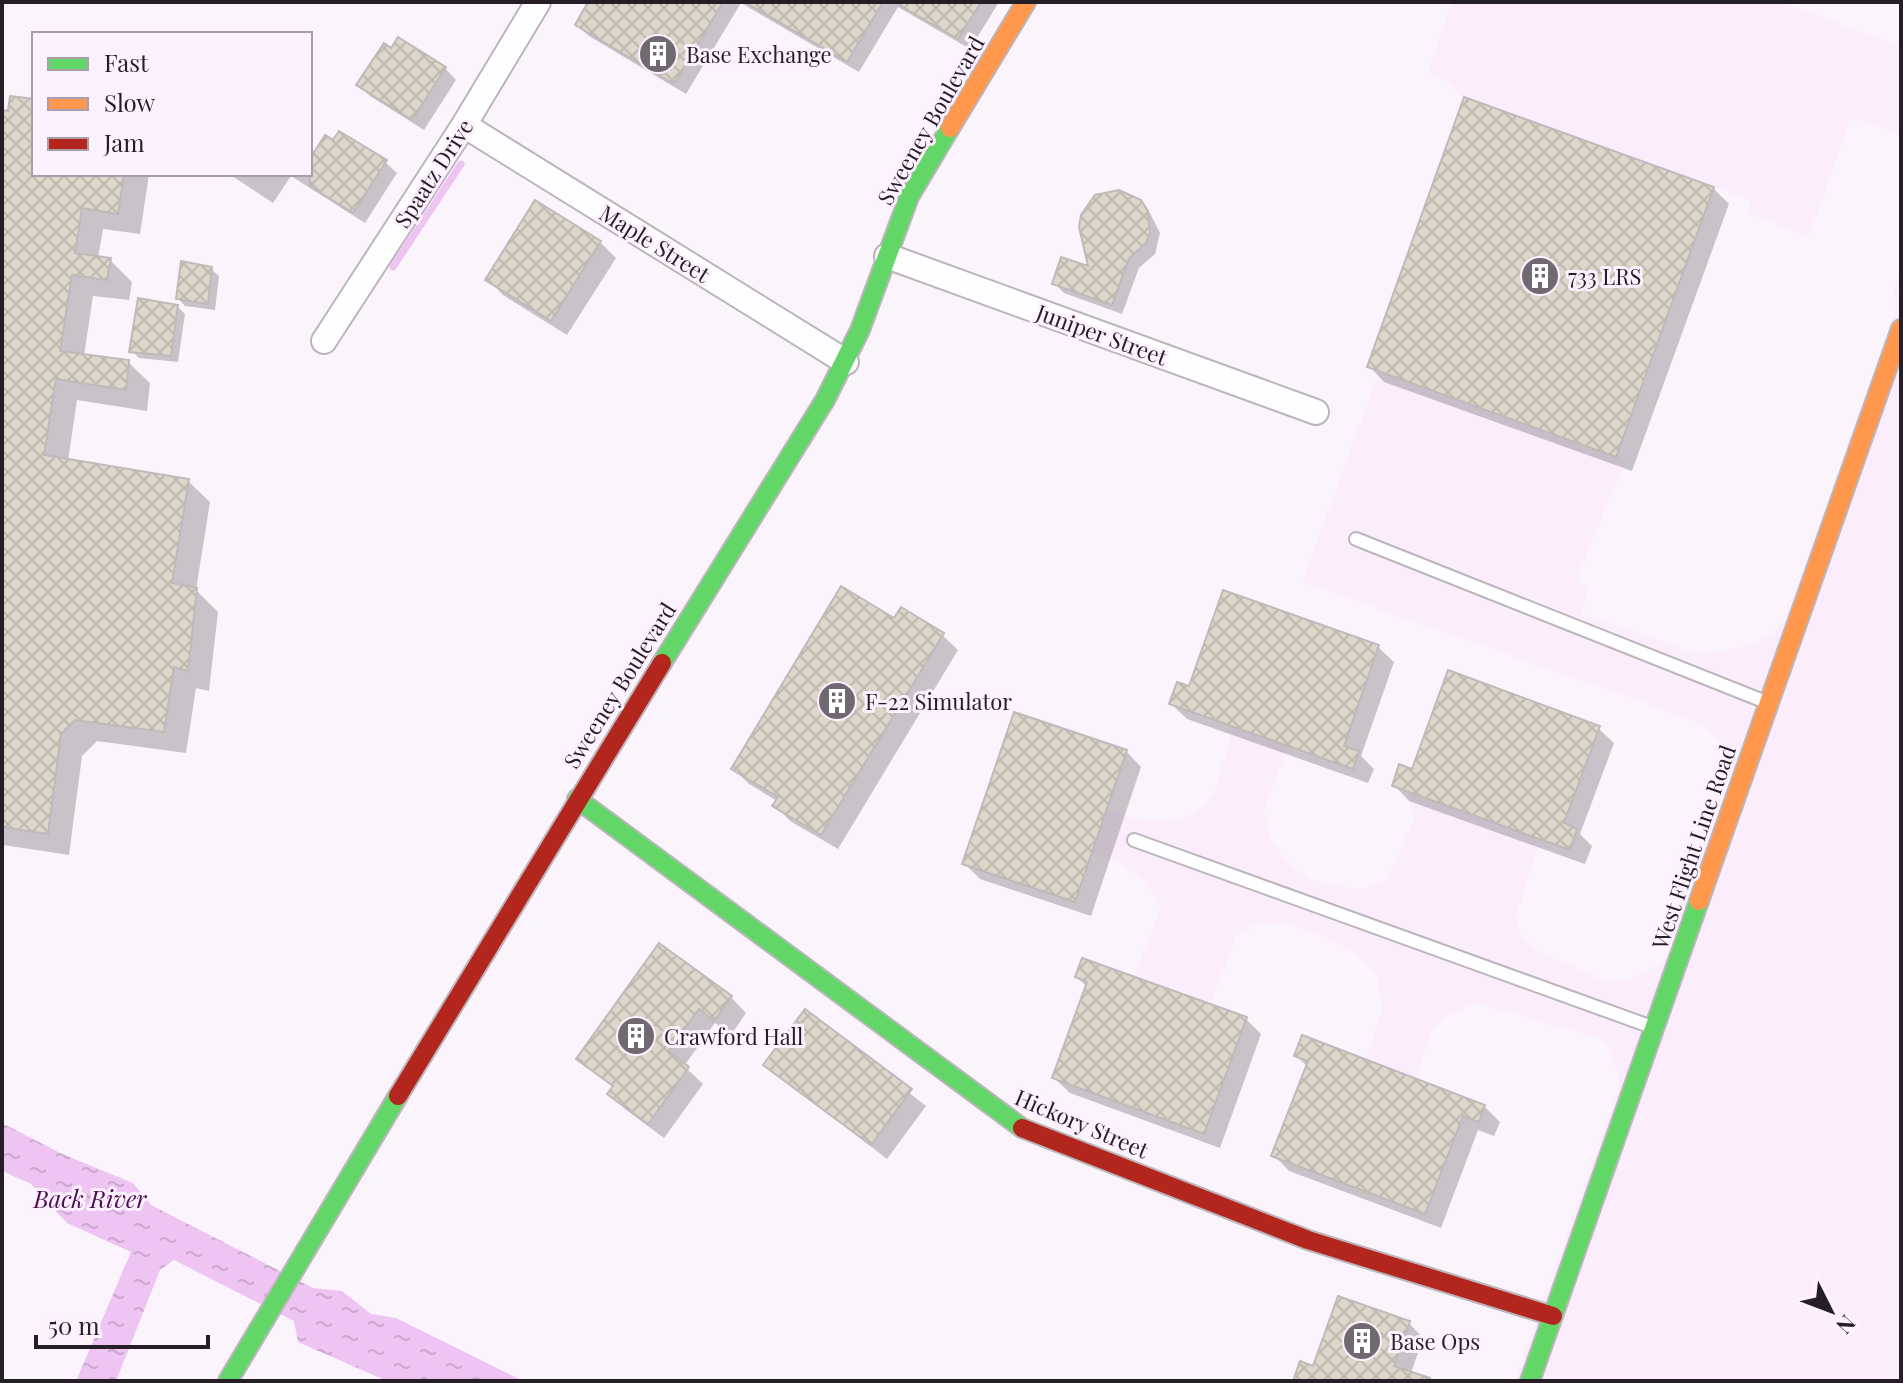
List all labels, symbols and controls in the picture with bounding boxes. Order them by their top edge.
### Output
street label: Sweeney Boulevard [869,30,991,210]
legend [32,32,312,176]
building icon: Base Exchange [637,33,679,75]
place label: Base Exchange [686,39,832,69]
text: Fast [104,46,149,78]
text: Slow [104,86,156,118]
street label: Spaatz Drive [387,113,479,233]
text: Jam [103,126,145,158]
street label: Maple Street [594,197,717,289]
building icon: 733 LRS [1519,255,1561,297]
place label: 733 LRS [1568,261,1641,291]
street label: Juniper Street [1032,296,1173,372]
street label: Sweeney Boulevard [556,596,682,774]
building icon: F-22 Simulator [816,680,858,722]
place label: F-22 Simulator [865,686,1012,716]
street label: West Flight Line Road [1644,741,1742,954]
building icon: Crawford Hall [615,1015,657,1057]
place label: Crawford Hall [664,1021,803,1051]
street label: Hickory Street [1011,1081,1154,1165]
water label: Back River [32,1182,147,1214]
north arrow [1791,1271,1871,1351]
scale bar [36,1299,208,1349]
text: 50 m [48,1309,100,1341]
text: N [1830,1309,1863,1341]
building icon: Base Ops [1341,1320,1383,1362]
place label: Base Ops [1390,1326,1480,1356]

